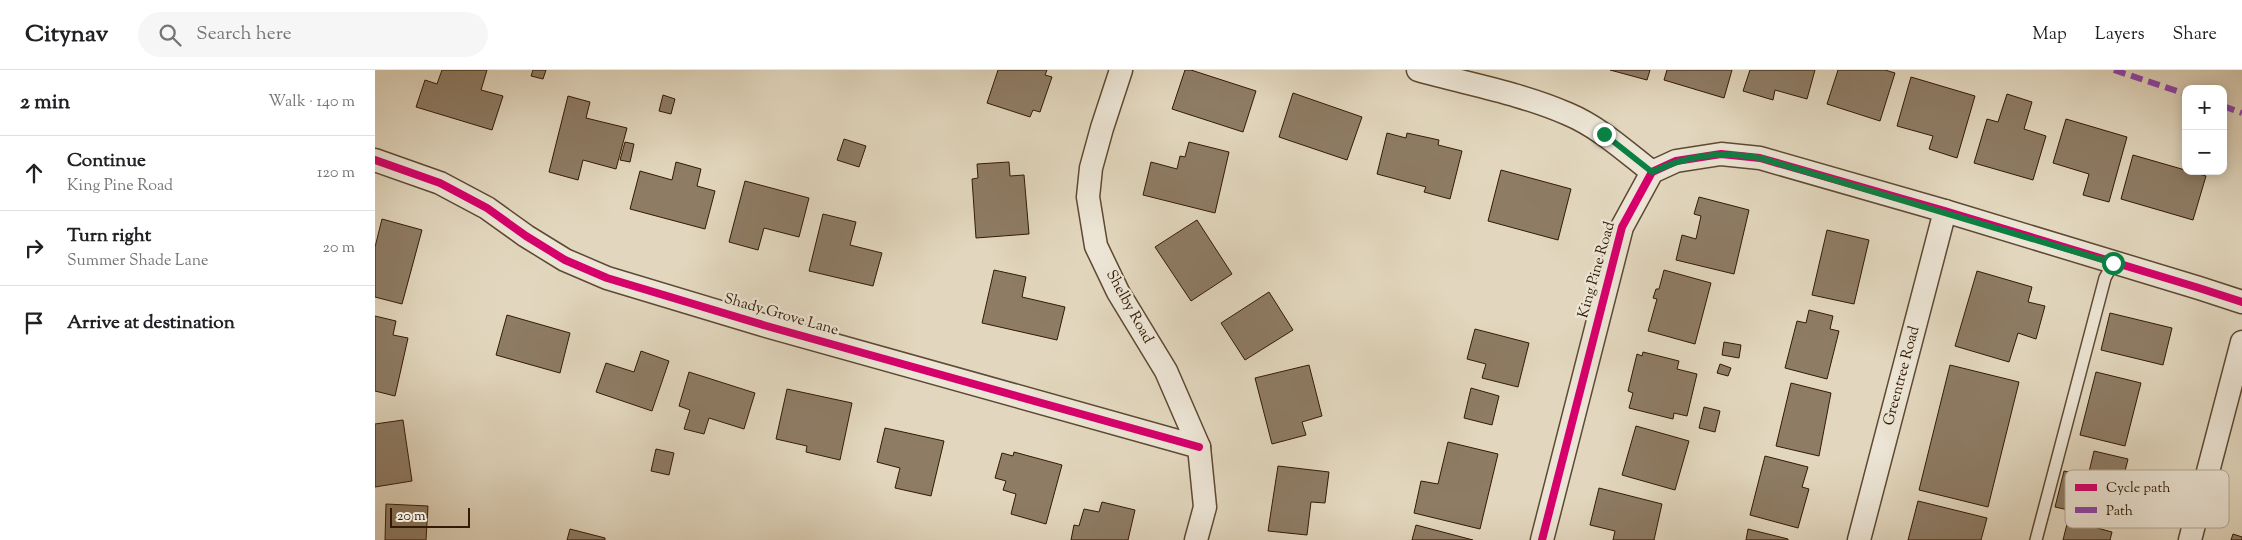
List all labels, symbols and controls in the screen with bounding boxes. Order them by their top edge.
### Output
search box [138,12,488,57]
text: Citynav [25,18,108,52]
icon: search [156,21,184,49]
text: Search here [196,21,292,48]
text: Map [2032,22,2067,48]
text: Layers [2095,22,2145,48]
text: Share [2173,22,2217,48]
map controls [2182,85,2227,175]
button: + [2182,85,2227,130]
text: 2 min [20,88,70,118]
text: Walk · 140 m [268,91,355,114]
route end [1593,123,1616,146]
button: − [2182,130,2227,175]
text: Continue [67,148,146,175]
icon: ahead [20,159,48,187]
text: 120 m [317,162,355,185]
text: King Pine Road [67,175,173,198]
street label: King Pine Road [1573,219,1621,321]
text: Turn right [67,223,151,250]
icon: right [20,234,48,262]
text: 20 m [322,237,355,260]
text: Summer Shade Lane [67,250,209,273]
route start [2102,252,2125,275]
street label: Shelby Road [1100,267,1158,348]
street label: Shady Grove Lane [721,289,841,341]
icon: arrive [20,309,48,337]
text: Arrive at destination [67,310,235,337]
street label: Greentree Road [1879,323,1926,428]
legend [2065,470,2229,528]
text: Cycle path [2106,479,2170,499]
text: Path [2106,502,2133,522]
scale bar [390,505,470,528]
text: 20 m [397,507,426,527]

